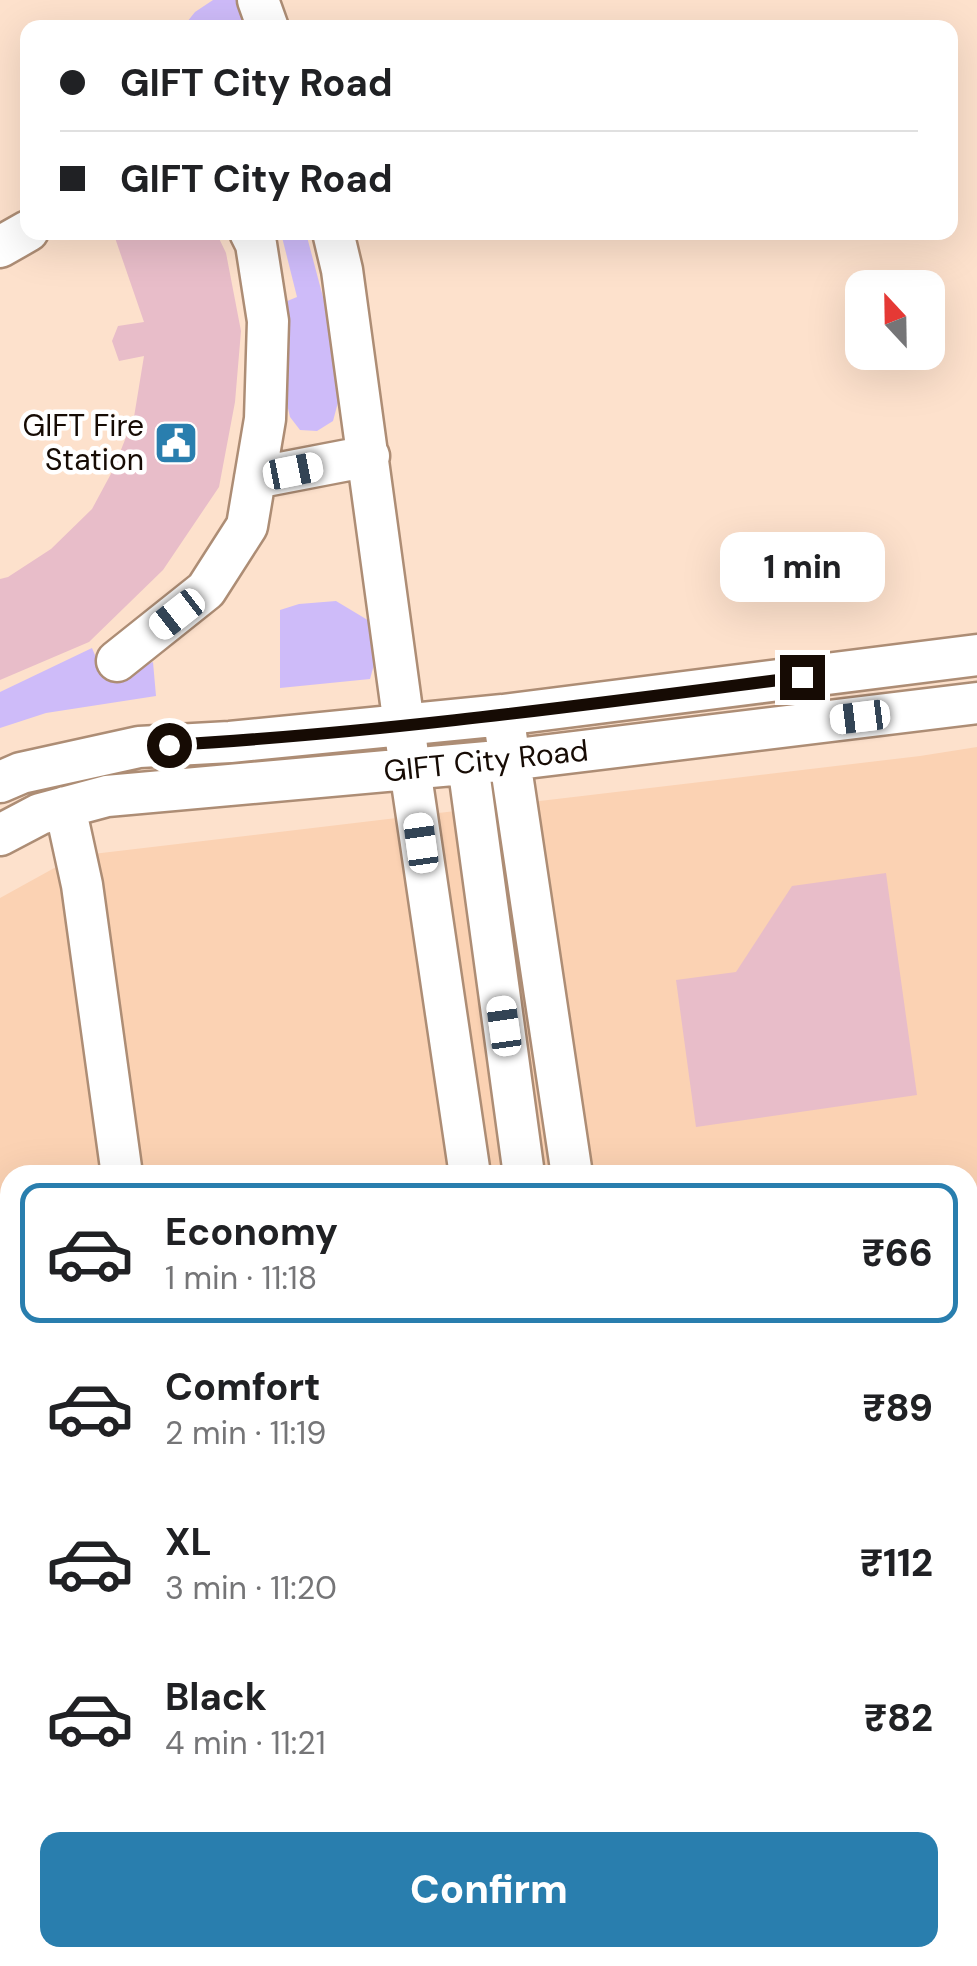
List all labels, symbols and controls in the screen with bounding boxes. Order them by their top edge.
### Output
text: GIFT City Road [120,58,393,108]
text: GIFT City Road [120,154,393,204]
north arrow [845,270,945,370]
map controls [845,270,945,370]
place label: GIFT Fire Station [23,406,144,479]
public building icon: GIFT Fire Station [153,420,199,466]
car [261,451,325,491]
callout: 1 min [720,532,884,602]
text: 1 min [763,546,842,588]
car [144,584,210,644]
route end [780,655,825,700]
car [828,698,892,736]
route start [147,723,192,768]
street label: GIFT City Road [382,730,590,791]
car [402,811,440,875]
car [485,994,523,1058]
text: Economy [165,1207,338,1257]
icon: car [45,1208,135,1298]
text: ₹66 [861,1228,933,1278]
text: 1 min · 11:18 [165,1257,317,1299]
text: Comfort [165,1362,321,1412]
icon: car [45,1363,135,1453]
text: ₹89 [862,1383,933,1433]
text: 2 min · 11:19 [165,1412,326,1454]
text: XL [165,1517,212,1567]
icon: car [45,1518,135,1608]
text: ₹112 [860,1538,933,1588]
text: 3 min · 11:20 [165,1567,337,1609]
text: Black [165,1672,267,1722]
icon: car [45,1673,135,1763]
text: ₹82 [864,1693,933,1743]
text: 4 min · 11:21 [165,1722,326,1764]
button: Confirm [40,1832,938,1947]

